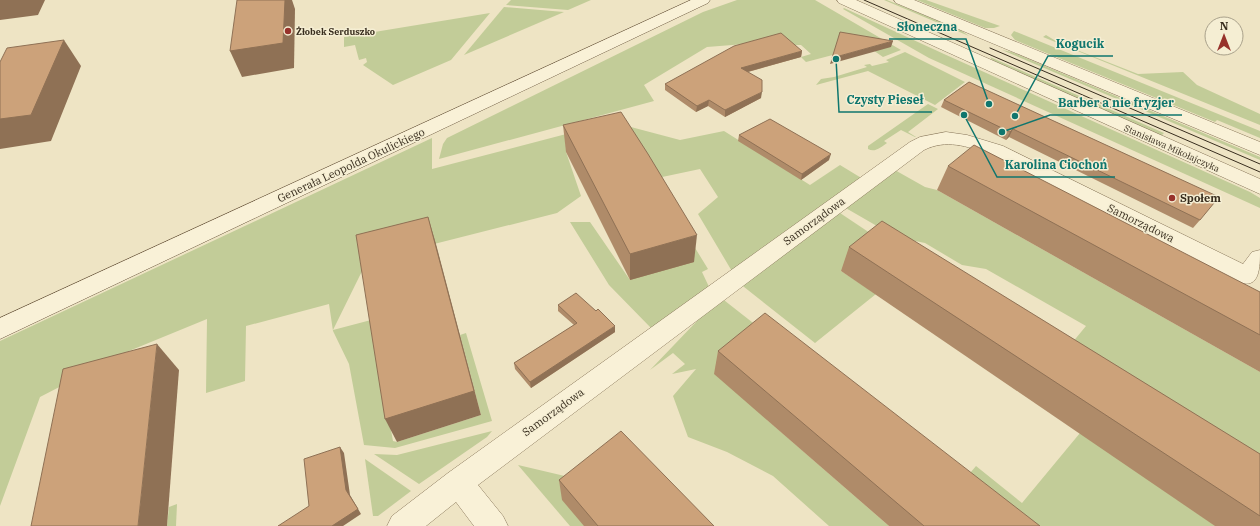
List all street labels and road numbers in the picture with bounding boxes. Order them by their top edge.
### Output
street label: Stanisława Mikołajczyka [1123,122,1222,174]
street label: Generała Leopolda Okulickiego [275,125,427,205]
street label: Samorządowa [780,194,848,248]
street label: Samorządowa [1105,201,1177,245]
street label: Samorządowa [519,385,587,439]

